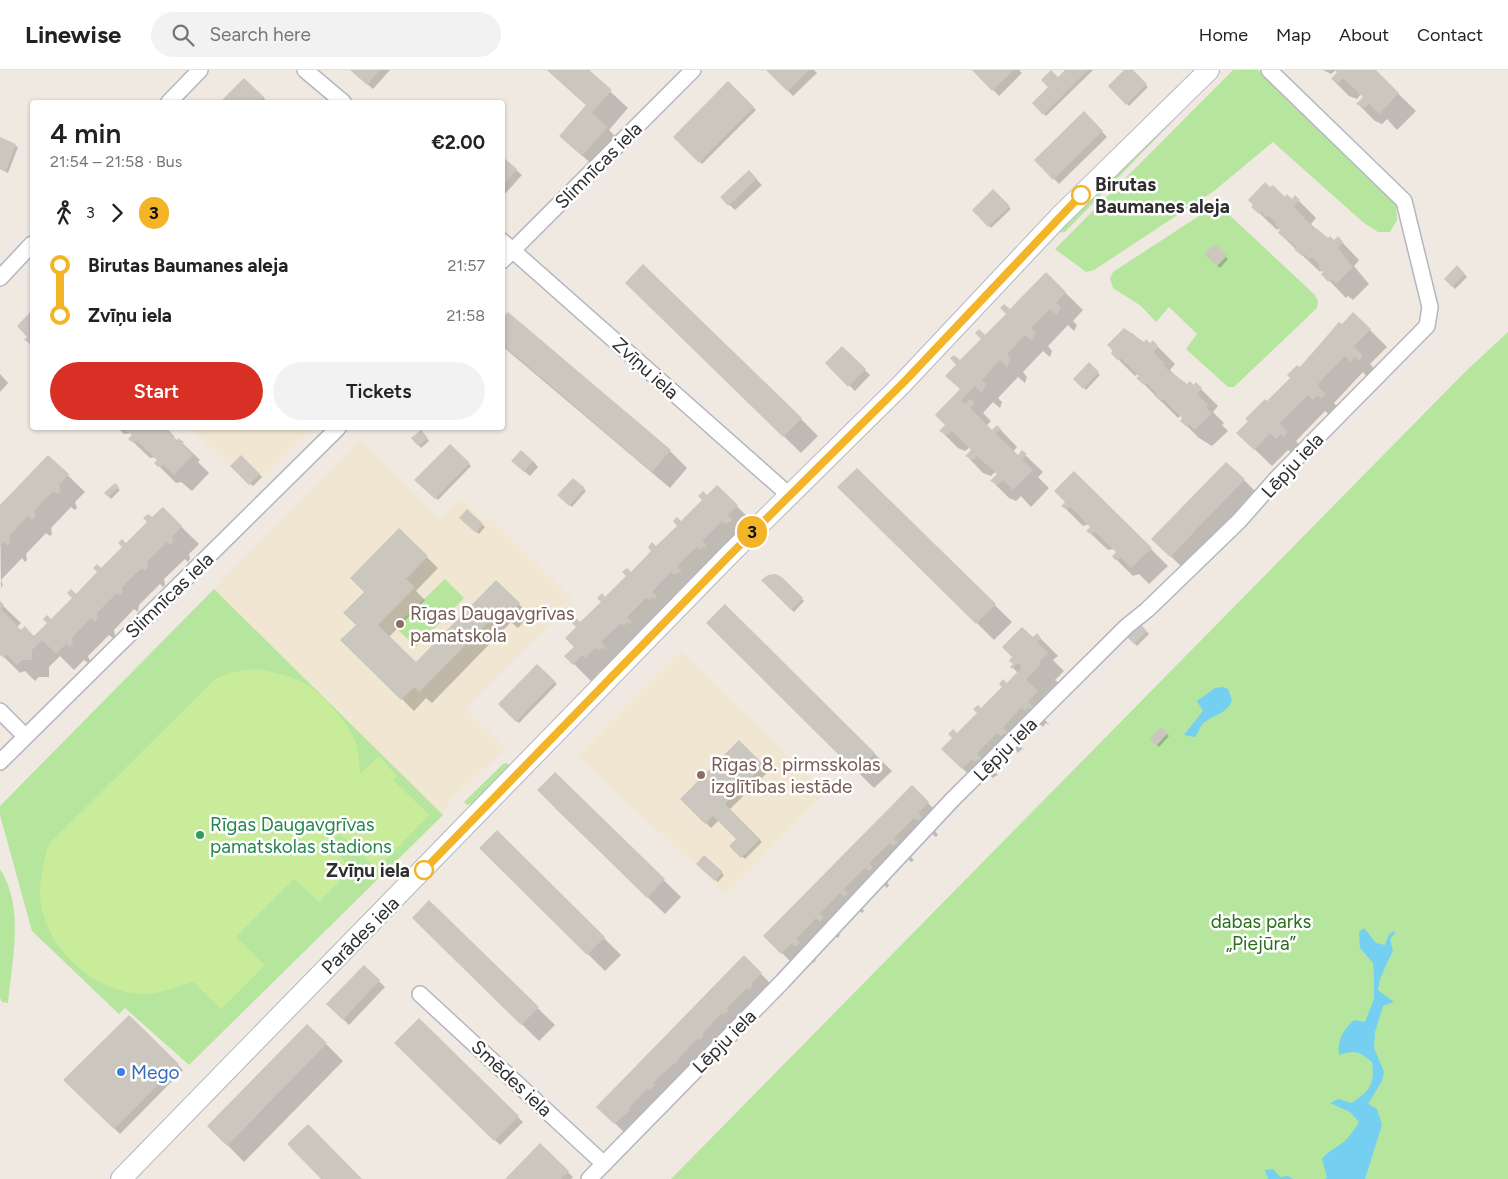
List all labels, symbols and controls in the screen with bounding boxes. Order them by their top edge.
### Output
search box [151,12,501,57]
text: Linewise [25,20,121,49]
icon: search [169,21,197,49]
text: Search here [209,23,311,46]
text: Home [1199,24,1248,46]
text: Map [1276,24,1311,46]
text: About [1339,24,1389,46]
text: Contact [1417,24,1483,46]
text: 4 min [50,116,121,150]
street label: Slimnīcas iela [550,117,647,214]
text: €2.00 [431,131,485,154]
text: 21:54 – 21:58 · Bus [50,152,182,171]
place label: Birutas Baumanes aleja [1095,173,1230,218]
marker: Birutas Baumanes aleja [1071,185,1091,205]
icon: walk [50,199,78,227]
icon: forward [103,199,131,227]
text: 3 [149,202,159,224]
text: 3 [86,203,95,222]
text: Birutas Baumanes aleja [88,254,289,277]
text: 21:57 [448,256,485,275]
text: Zvīņu iela [88,304,172,327]
text: 21:58 [446,306,485,325]
street label: Zvīņu iela [608,333,683,404]
button: Start [50,362,263,420]
button: Tickets [273,362,485,420]
street label: Lēpju iela [1256,428,1328,503]
line badge: 3 [736,516,768,548]
text: 3 [747,521,757,543]
street label: Slimnīcas iela [120,548,218,643]
place label: Rīgas Daugavgrīvas pamatskola [410,602,575,647]
marker: Rīgas Daugavgrīvas pamatskola [394,618,406,630]
street label: Lēpju iela [969,713,1042,786]
place label: Rīgas 8. pirmsskolas izglītības iestāde [711,753,881,798]
marker: Rīgas 8. pirmsskolas izglītības iestāde [695,769,707,781]
place label: Rīgas Daugavgrīvas pamatskolas stadions [210,813,392,858]
marker: Rīgas Daugavgrīvas pamatskolas stadions [194,829,206,841]
place label: Zvīņu iela [326,859,410,882]
marker: Zvīņu iela [414,860,434,880]
street label: Parādes iela [317,892,404,979]
park label: dabas parks „Piejūra” [1211,910,1311,955]
street label: Lēpju iela [688,1005,761,1078]
street label: Smēdes iela [467,1035,557,1122]
place label: Mego [131,1061,180,1084]
marker: Mego [115,1066,127,1078]

